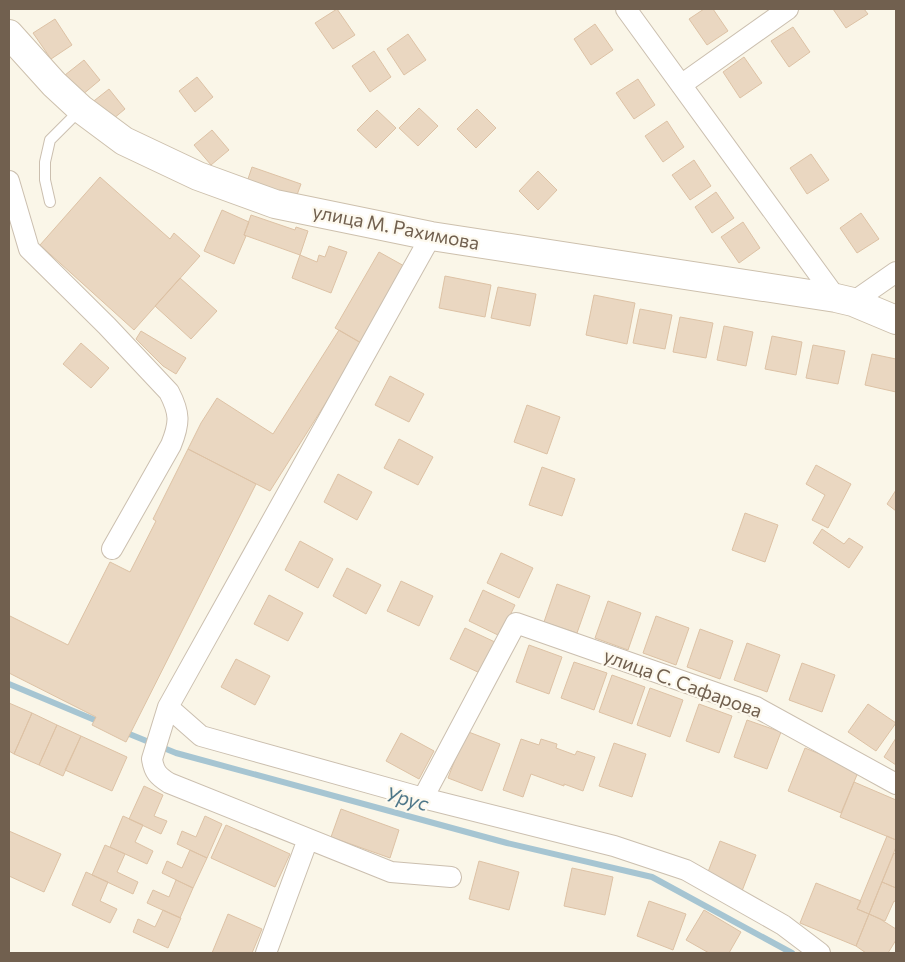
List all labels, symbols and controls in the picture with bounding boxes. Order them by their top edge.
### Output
street label: улица М. Рахимова [311,199,481,254]
street label: улица С. Сафарова [601,643,765,722]
water label: Урус [383,781,431,815]

